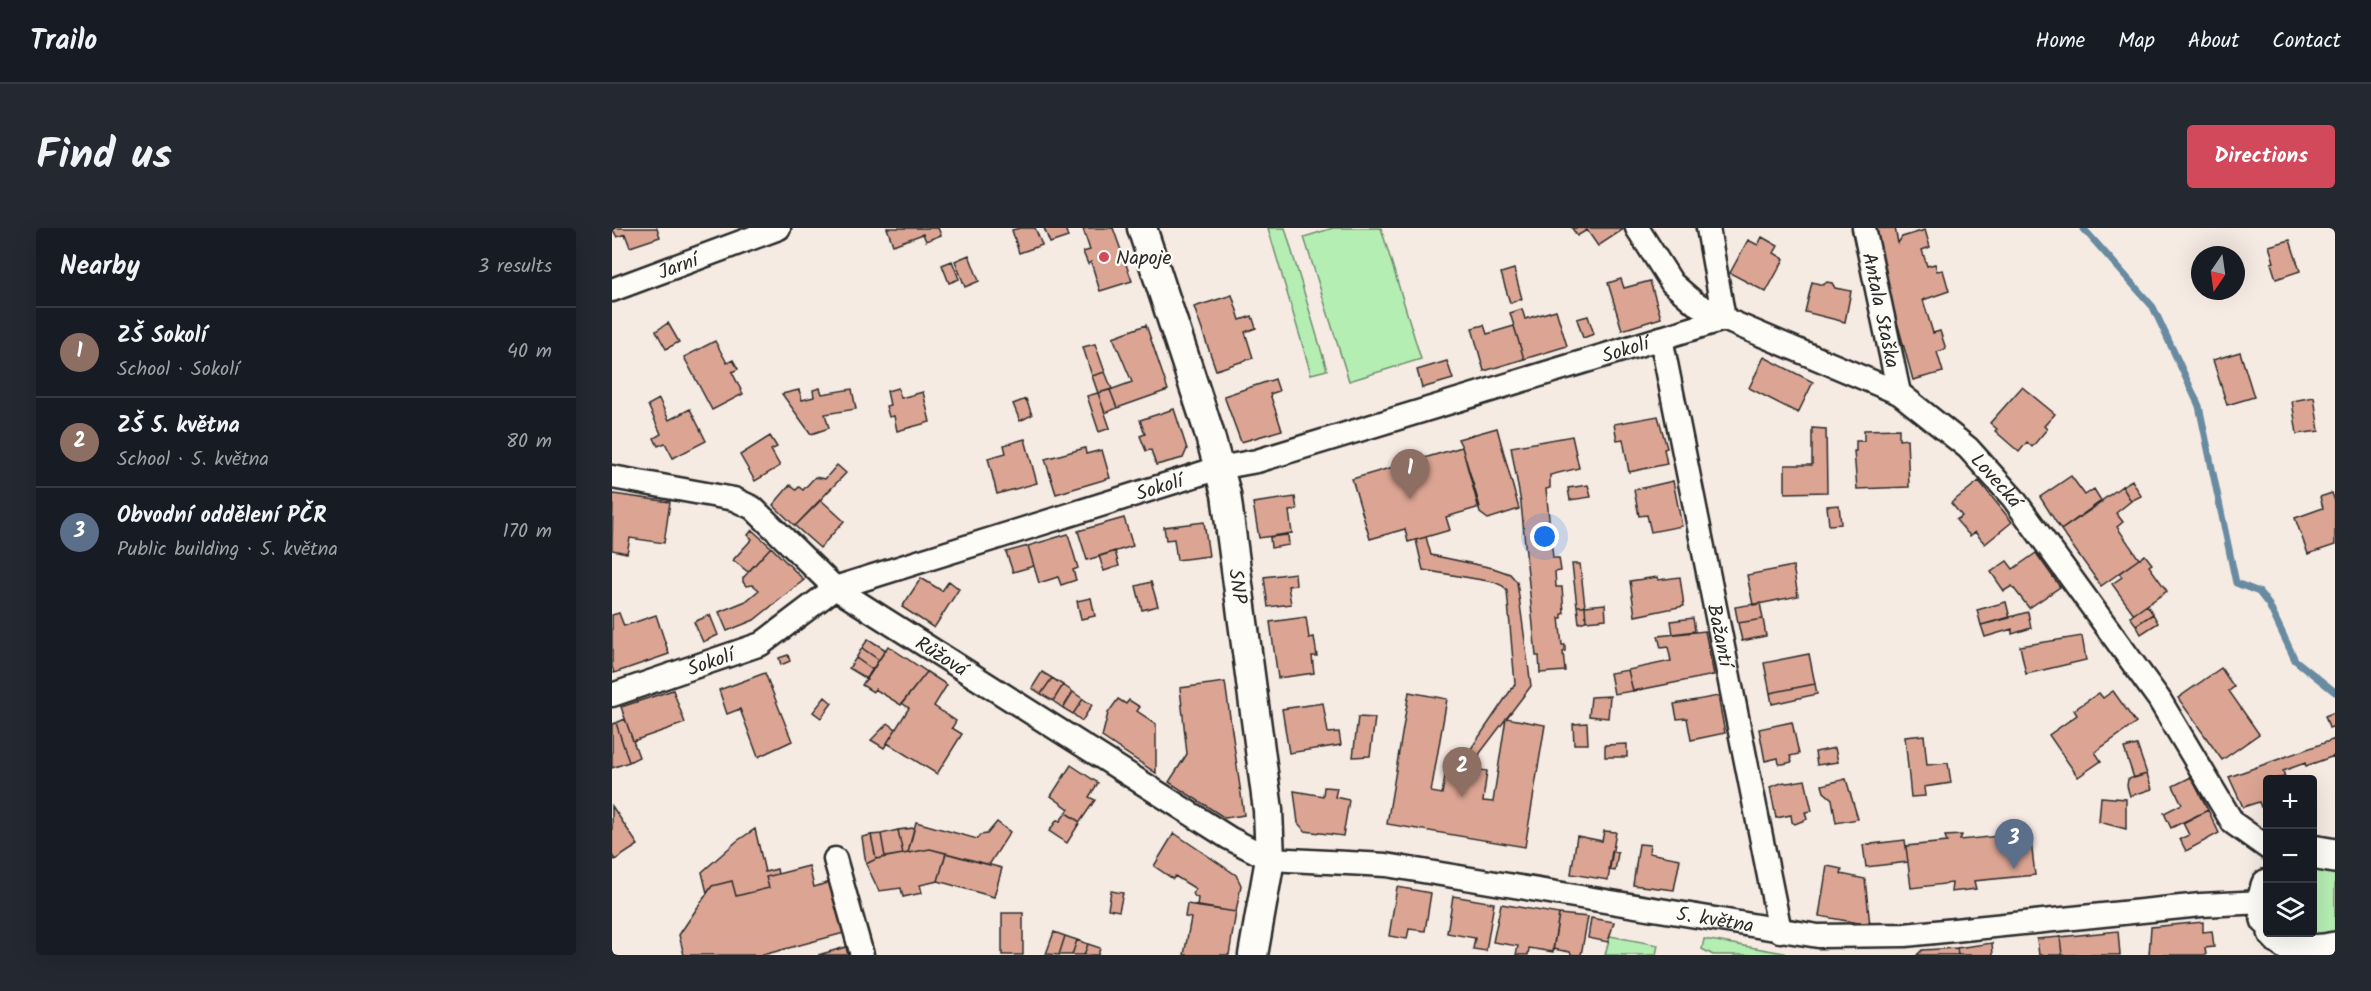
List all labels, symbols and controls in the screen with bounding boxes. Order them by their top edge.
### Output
text: Trailo [30,19,97,64]
text: Home [2036,25,2085,58]
text: Map [2118,25,2155,58]
text: About [2188,25,2239,58]
text: Contact [2272,25,2341,58]
text: Find us [36,123,172,190]
button: Directions [2187,125,2335,188]
place label: Napoje [1116,243,1172,275]
street label: Jarní [654,244,706,290]
text: Nearby [60,246,140,288]
north arrow [2191,246,2245,300]
marker: Napoje [1097,250,1111,264]
street label: Antala Staška [1852,250,1907,371]
text: 3 results [478,251,552,283]
text: ZŠ Sokolí [117,319,206,354]
street label: Sokolí [1598,328,1656,373]
text: 1 [76,336,83,368]
text: 40 m [507,336,552,368]
text: School · Sokolí [117,354,239,386]
text: ZŠ 5. května [117,409,240,444]
text: 2 [74,426,85,458]
text: 80 m [506,426,552,458]
text: School · 5. května [117,444,269,476]
street label: Lovecká [1962,446,2030,517]
pin: 1 [1390,450,1430,499]
street label: Sokolí [1132,465,1191,511]
text: Obvodní oddělení PČR [117,499,327,534]
text: 3 [74,516,85,548]
text: 170 m [503,516,552,548]
your location [1530,522,1559,551]
text: Public building · 5. května [117,534,338,566]
street label: SNP [1218,567,1255,607]
street label: Bažantí [1697,601,1741,673]
street label: Růžová [908,629,975,687]
street label: Sokolí [683,639,742,686]
pin: 2 [1442,748,1482,797]
map controls [2263,775,2317,937]
button: + [2263,775,2317,829]
pin: 3 [1994,820,2034,869]
button: − [2263,829,2317,883]
button: layers [2263,883,2317,937]
street label: 5. května [1674,899,1756,943]

